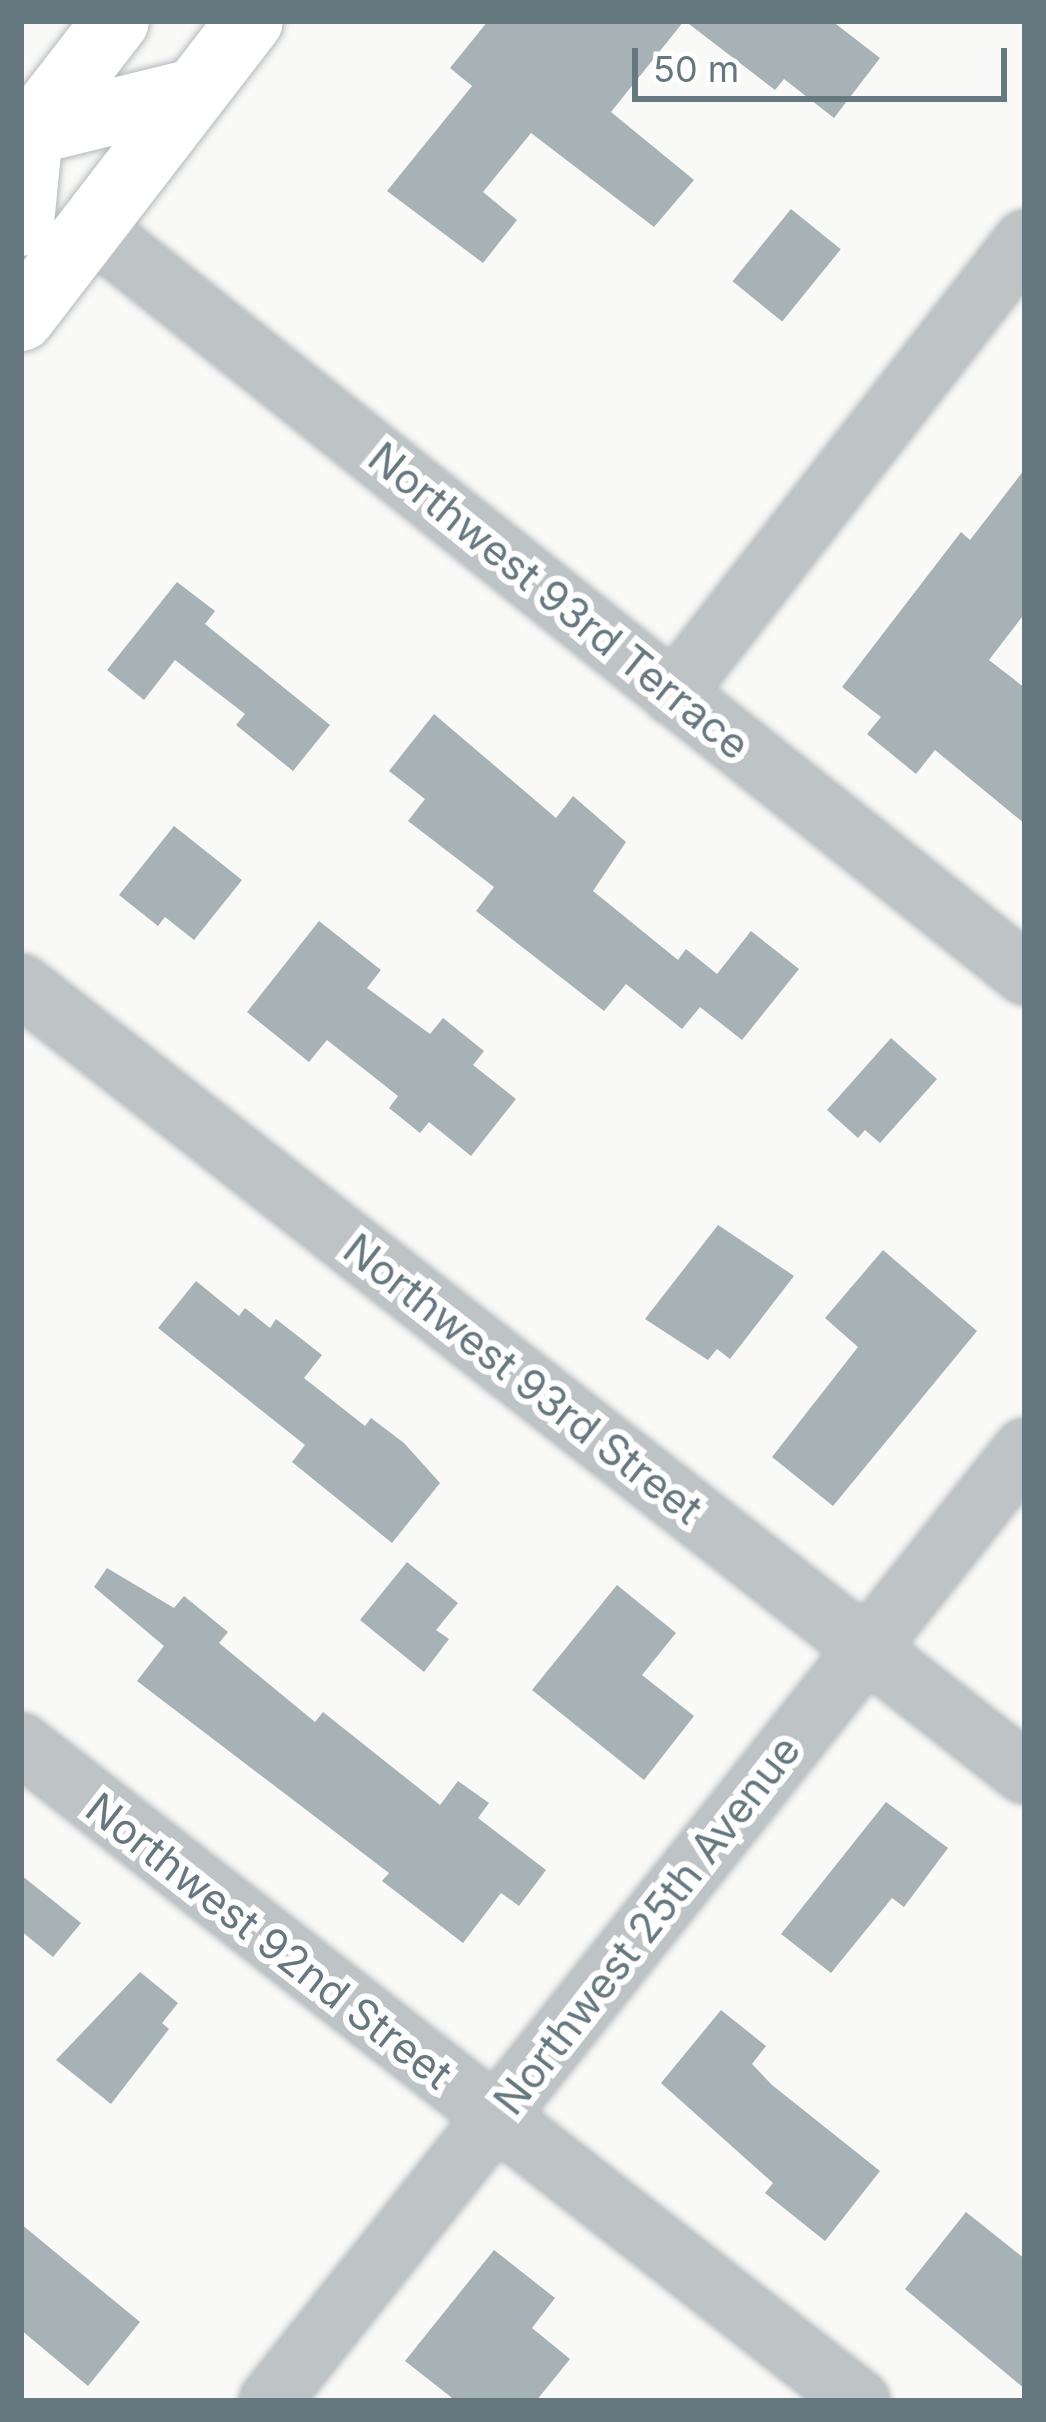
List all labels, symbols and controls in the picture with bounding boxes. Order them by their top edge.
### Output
scale bar [638,24,1013,98]
text: 50 m [653,47,739,91]
street label: Northwest 93rd Terrace [359,432,759,770]
street label: Northwest 93rd Street [334,1223,712,1535]
street label: Northwest 25th Avenue [483,1726,811,2124]
street label: Northwest 92nd Street [76,1783,462,2099]

